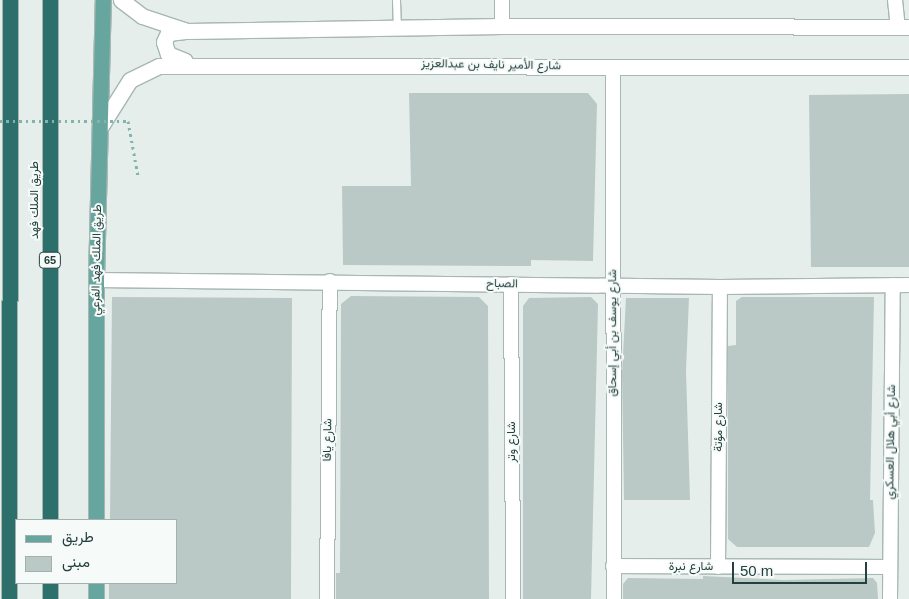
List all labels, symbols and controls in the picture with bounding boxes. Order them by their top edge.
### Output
street label: شارع الأمير نايف بن عبدالعزيز [421,57,561,73]
street label: طريق الملك فهد [28,161,42,239]
street label: طريق الملك فهد الفرعي [89,204,105,316]
road number: 65 [39,252,61,268]
street label: شارع يوسف بن أبي إسحاق [606,269,620,397]
street label: الصباح [486,277,518,291]
street label: شارع أبي هلال العسكري [883,384,899,500]
street label: شارع مؤتة [712,402,726,452]
street label: شارع يافا [320,418,336,462]
street label: شارع وتر [505,421,519,463]
legend [15,519,178,584]
text: طريق [62,528,94,545]
scale bar [734,552,869,584]
text: مبنى [62,553,90,570]
street label: شارع نبرة [669,560,713,574]
text: 50 m [740,562,773,579]

